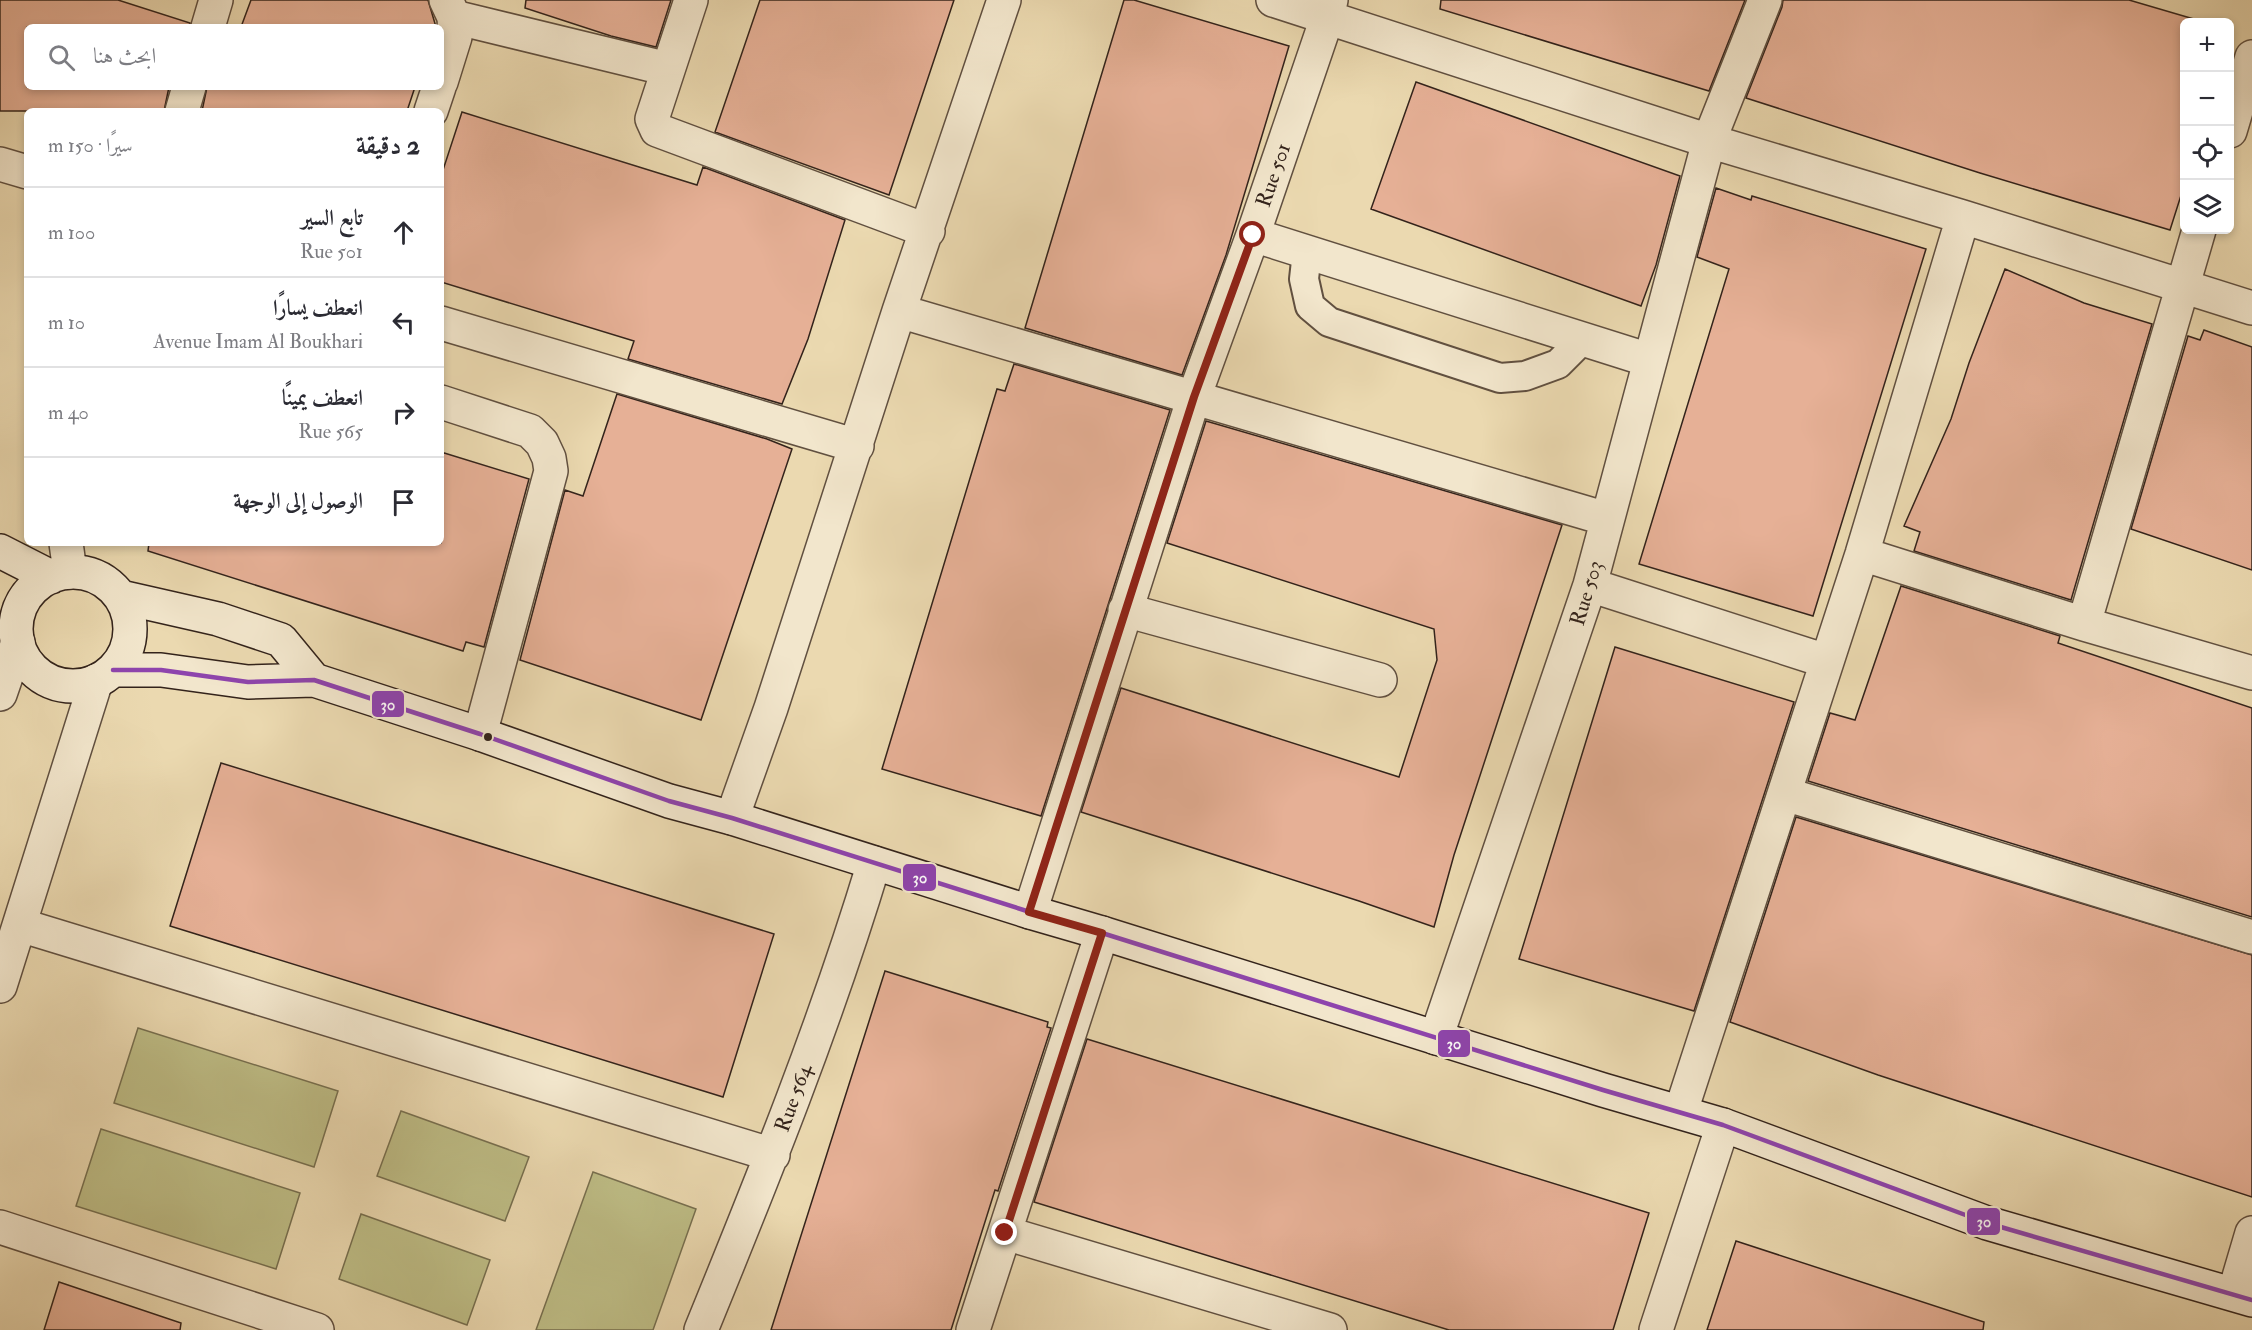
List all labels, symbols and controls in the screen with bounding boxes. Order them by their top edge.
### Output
map controls [2180,18,2234,234]
button: + [2180,18,2234,72]
search box [24,24,444,90]
icon: search [45,41,78,74]
text: ابحث هنا [93,42,156,70]
button: − [2180,72,2234,126]
button: locate [2180,126,2234,180]
text: 2 دقيقة [356,130,420,162]
text: سيرًا · 150 m [48,133,133,158]
street label: Rue 501 [1250,140,1297,211]
button: layers [2180,180,2234,234]
text: تابع السير [301,204,363,232]
icon: ahead [387,216,420,249]
text: 100 m [48,220,95,245]
route start [1239,221,1265,247]
text: Rue 501 [300,239,363,264]
text: انعطف يسارًا [273,294,363,322]
icon: left [387,306,420,339]
text: 10 m [48,310,85,335]
text: Avenue Imam Al Boukhari [153,329,363,354]
text: انعطف يمينًا [282,384,363,412]
icon: right [387,396,420,429]
text: 40 m [48,400,89,425]
text: Rue 565 [298,419,363,444]
icon: arrive [387,486,420,519]
text: الوصول إلى الوجهة [233,487,363,515]
street label: Rue 503 [1564,557,1609,629]
line badge: 30 [371,690,405,718]
text: 30 [381,695,395,715]
unlabelled marker [482,731,494,743]
line badge: 30 [902,863,937,892]
text: 30 [913,868,927,888]
line badge: 30 [1437,1029,1471,1058]
text: 30 [1447,1034,1461,1054]
street label: Rue 564 [769,1059,819,1136]
line badge: 30 [1966,1207,2001,1236]
text: 30 [1977,1212,1991,1232]
route end [991,1219,1017,1245]

